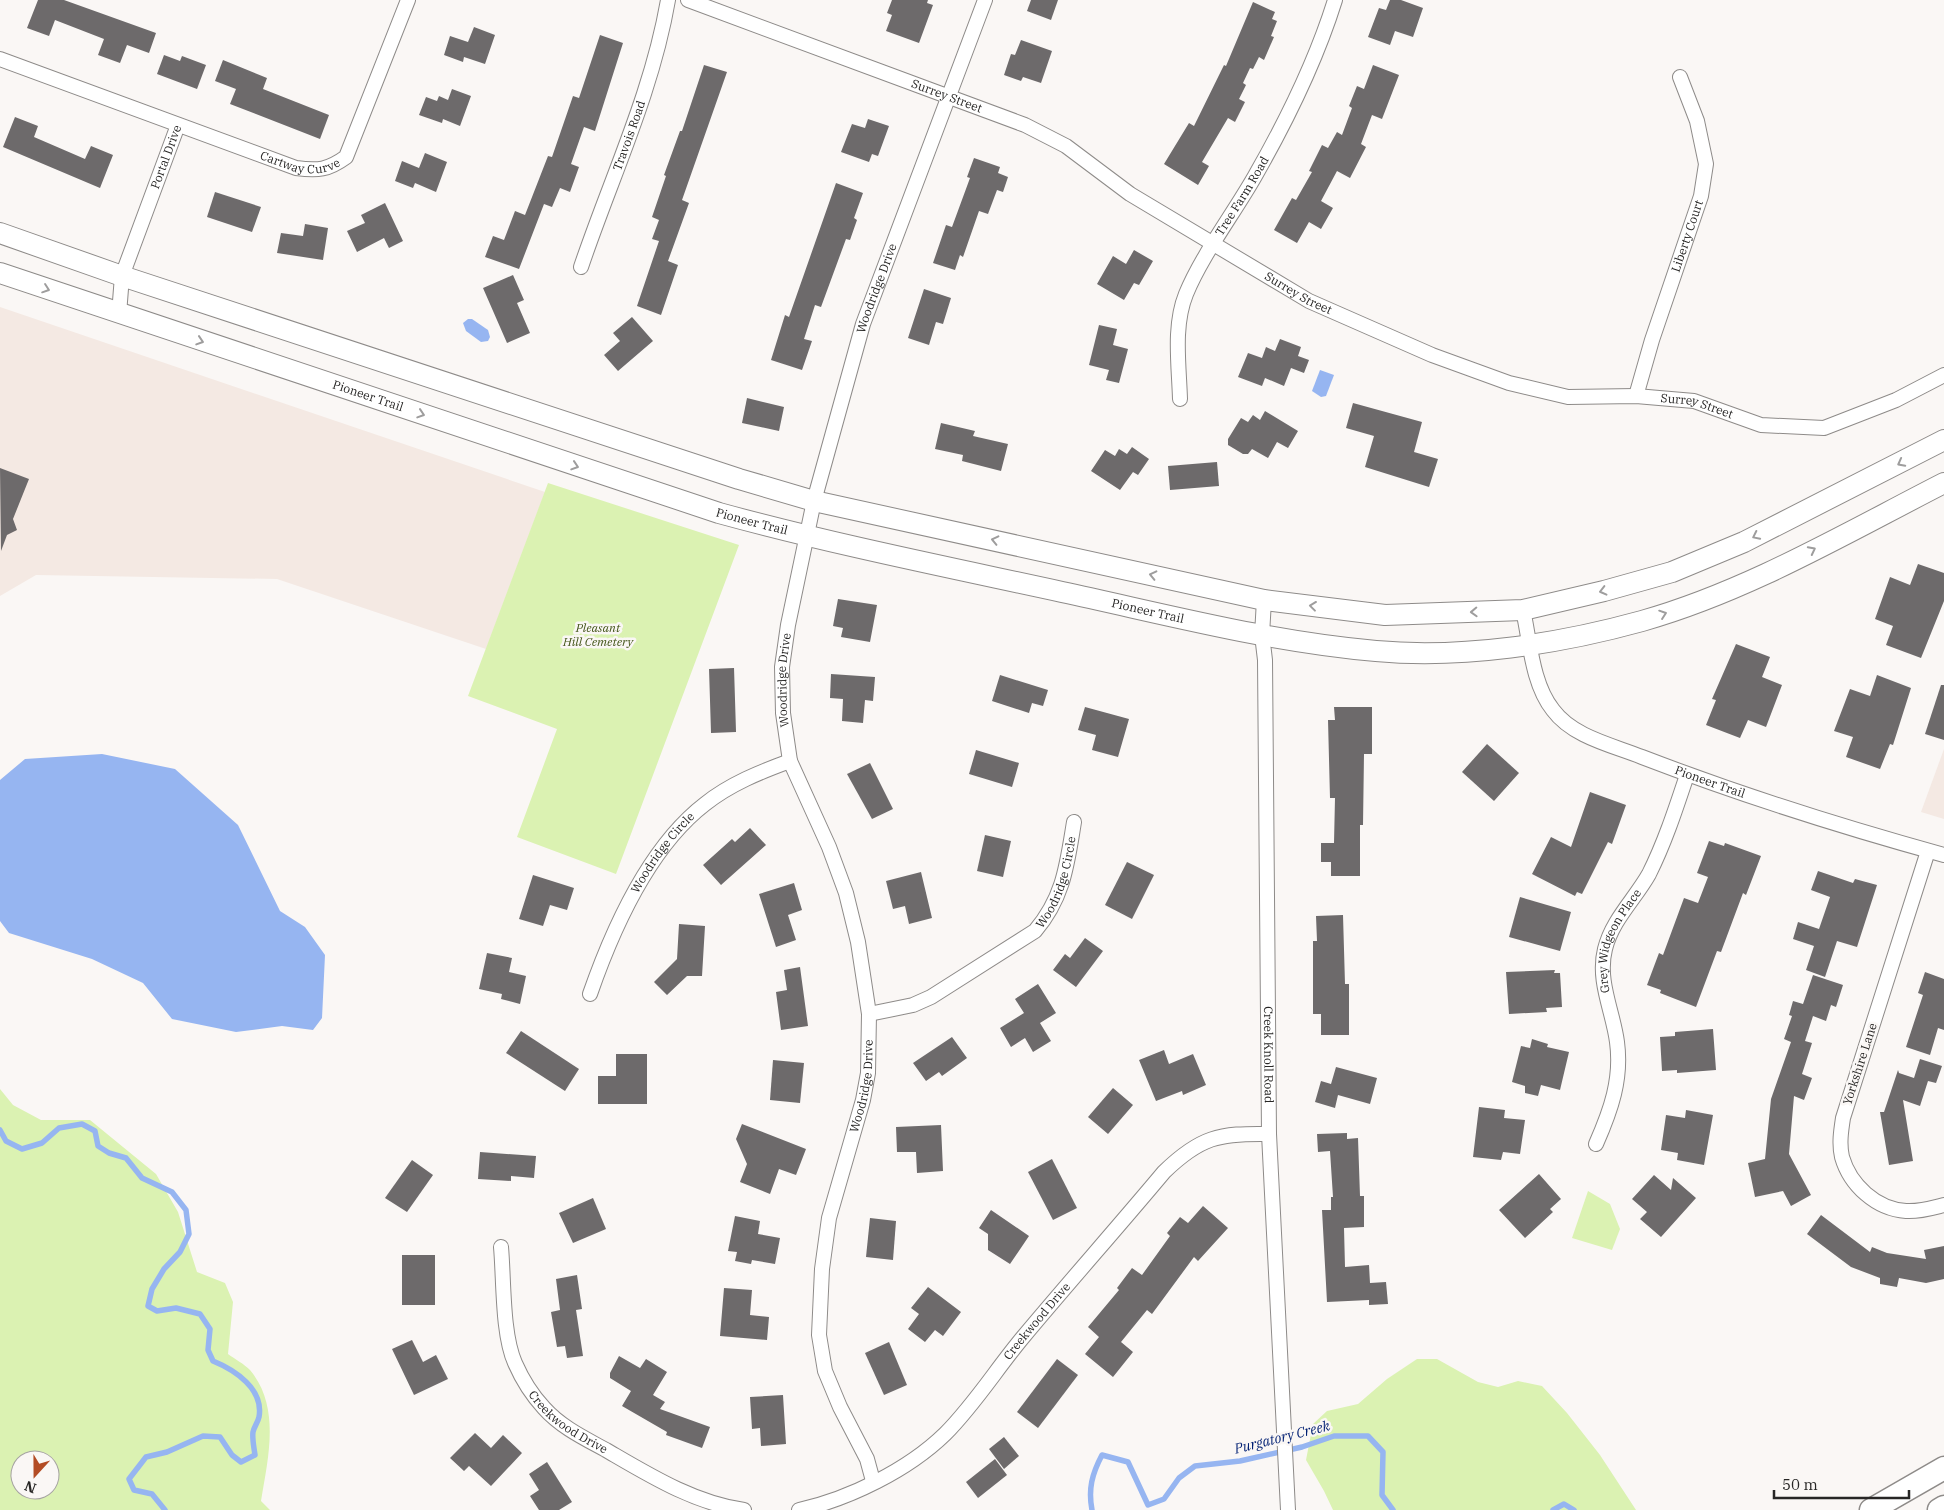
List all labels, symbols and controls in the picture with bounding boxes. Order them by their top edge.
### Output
street label: Surrey Street [909,76,984,116]
street label: Travois Road [609,98,648,173]
street label: Portal Drive [147,123,184,191]
street label: Cartway Curve [258,147,343,176]
street label: Tree Farm Road [1212,153,1272,238]
street label: Liberty Court [1668,198,1706,274]
street label: Woodridge Drive [853,241,900,335]
street label: Surrey Street [1262,268,1334,317]
one-way arrow [41,283,50,293]
one-way arrow [195,335,204,345]
street label: Pioneer Trail [331,377,406,414]
street label: Surrey Street [1660,390,1735,421]
one-way arrow [416,408,424,418]
one-way arrow [1897,457,1906,467]
one-way arrow [570,460,579,470]
street label: Pioneer Trail [714,505,790,538]
one-way arrow [1752,530,1761,541]
one-way arrow [990,535,999,546]
one-way arrow [1807,546,1816,556]
one-way arrow [1149,570,1158,581]
one-way arrow [1600,586,1608,596]
street label: Pioneer Trail [1110,595,1186,626]
one-way arrow [1308,601,1316,612]
one-way arrow [1470,606,1478,617]
one-way arrow [1658,609,1666,619]
park label: Pleasant Hill Cemetery [562,620,634,649]
street label: Woodridge Drive [774,632,794,728]
street label: Pioneer Trail [1673,762,1748,801]
street label: Woodridge Circle [627,809,697,895]
street label: Woodridge Circle [1032,835,1079,931]
street label: Grey Widgeon Place [1595,886,1644,995]
street label: Creek Knoll Road [1261,1006,1277,1103]
street label: Yorkshire Lane [1839,1021,1880,1107]
street label: Woodridge Drive [846,1039,876,1134]
street label: Creekwood Drive [1000,1279,1073,1363]
street label: Creekwood Drive [526,1387,610,1457]
water label: Purgatory Creek [1231,1416,1332,1458]
north arrow [10,1450,60,1500]
scale bar [1774,1468,1909,1500]
text: 50 m [1782,1475,1818,1494]
text: N [22,1477,39,1498]

